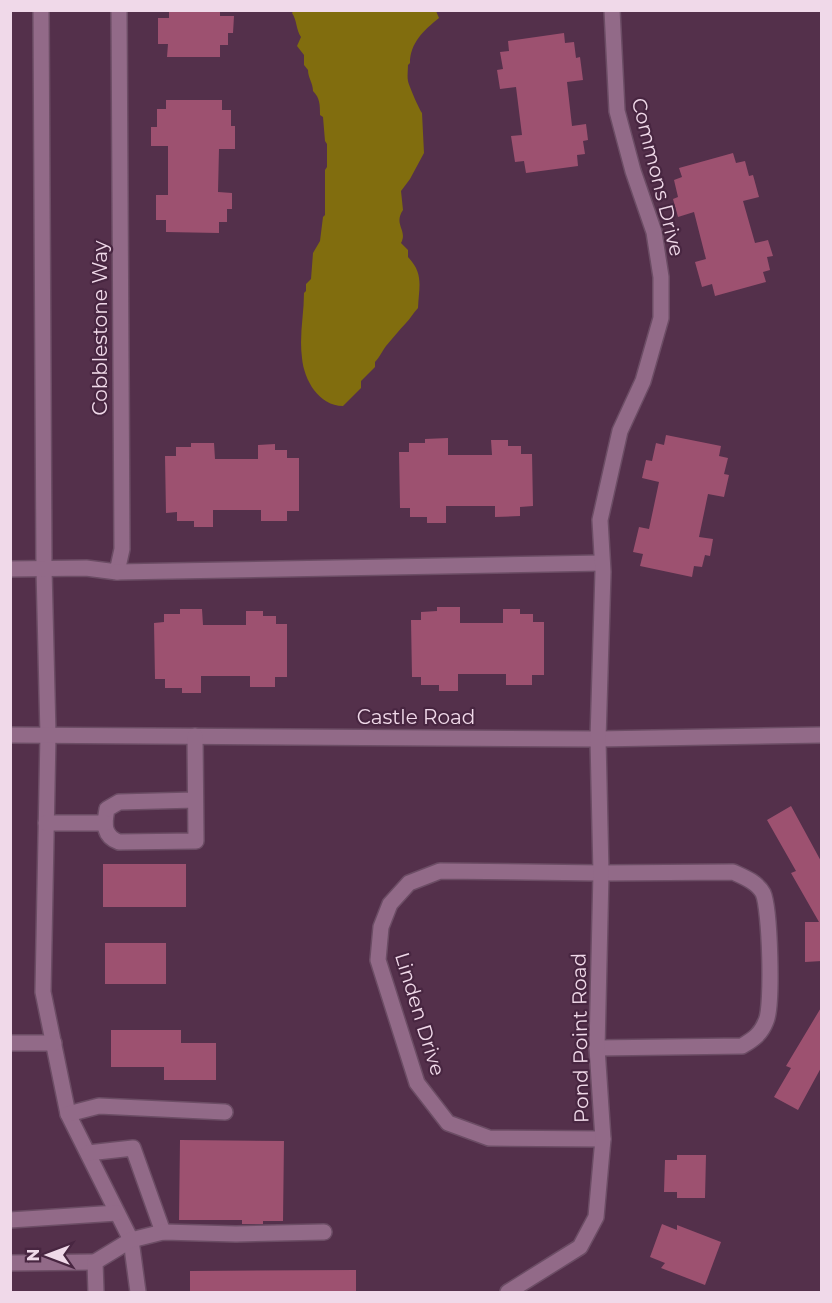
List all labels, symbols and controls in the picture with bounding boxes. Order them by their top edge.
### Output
street label: Commons Drive [627,95,689,259]
street label: Cobblestone Way [88,240,112,416]
street label: Castle Road [357,705,475,729]
street label: Linden Drive [390,950,450,1078]
street label: Pond Point Road [567,953,593,1123]
north arrow [18,1225,78,1285]
text: N [24,1249,43,1261]

